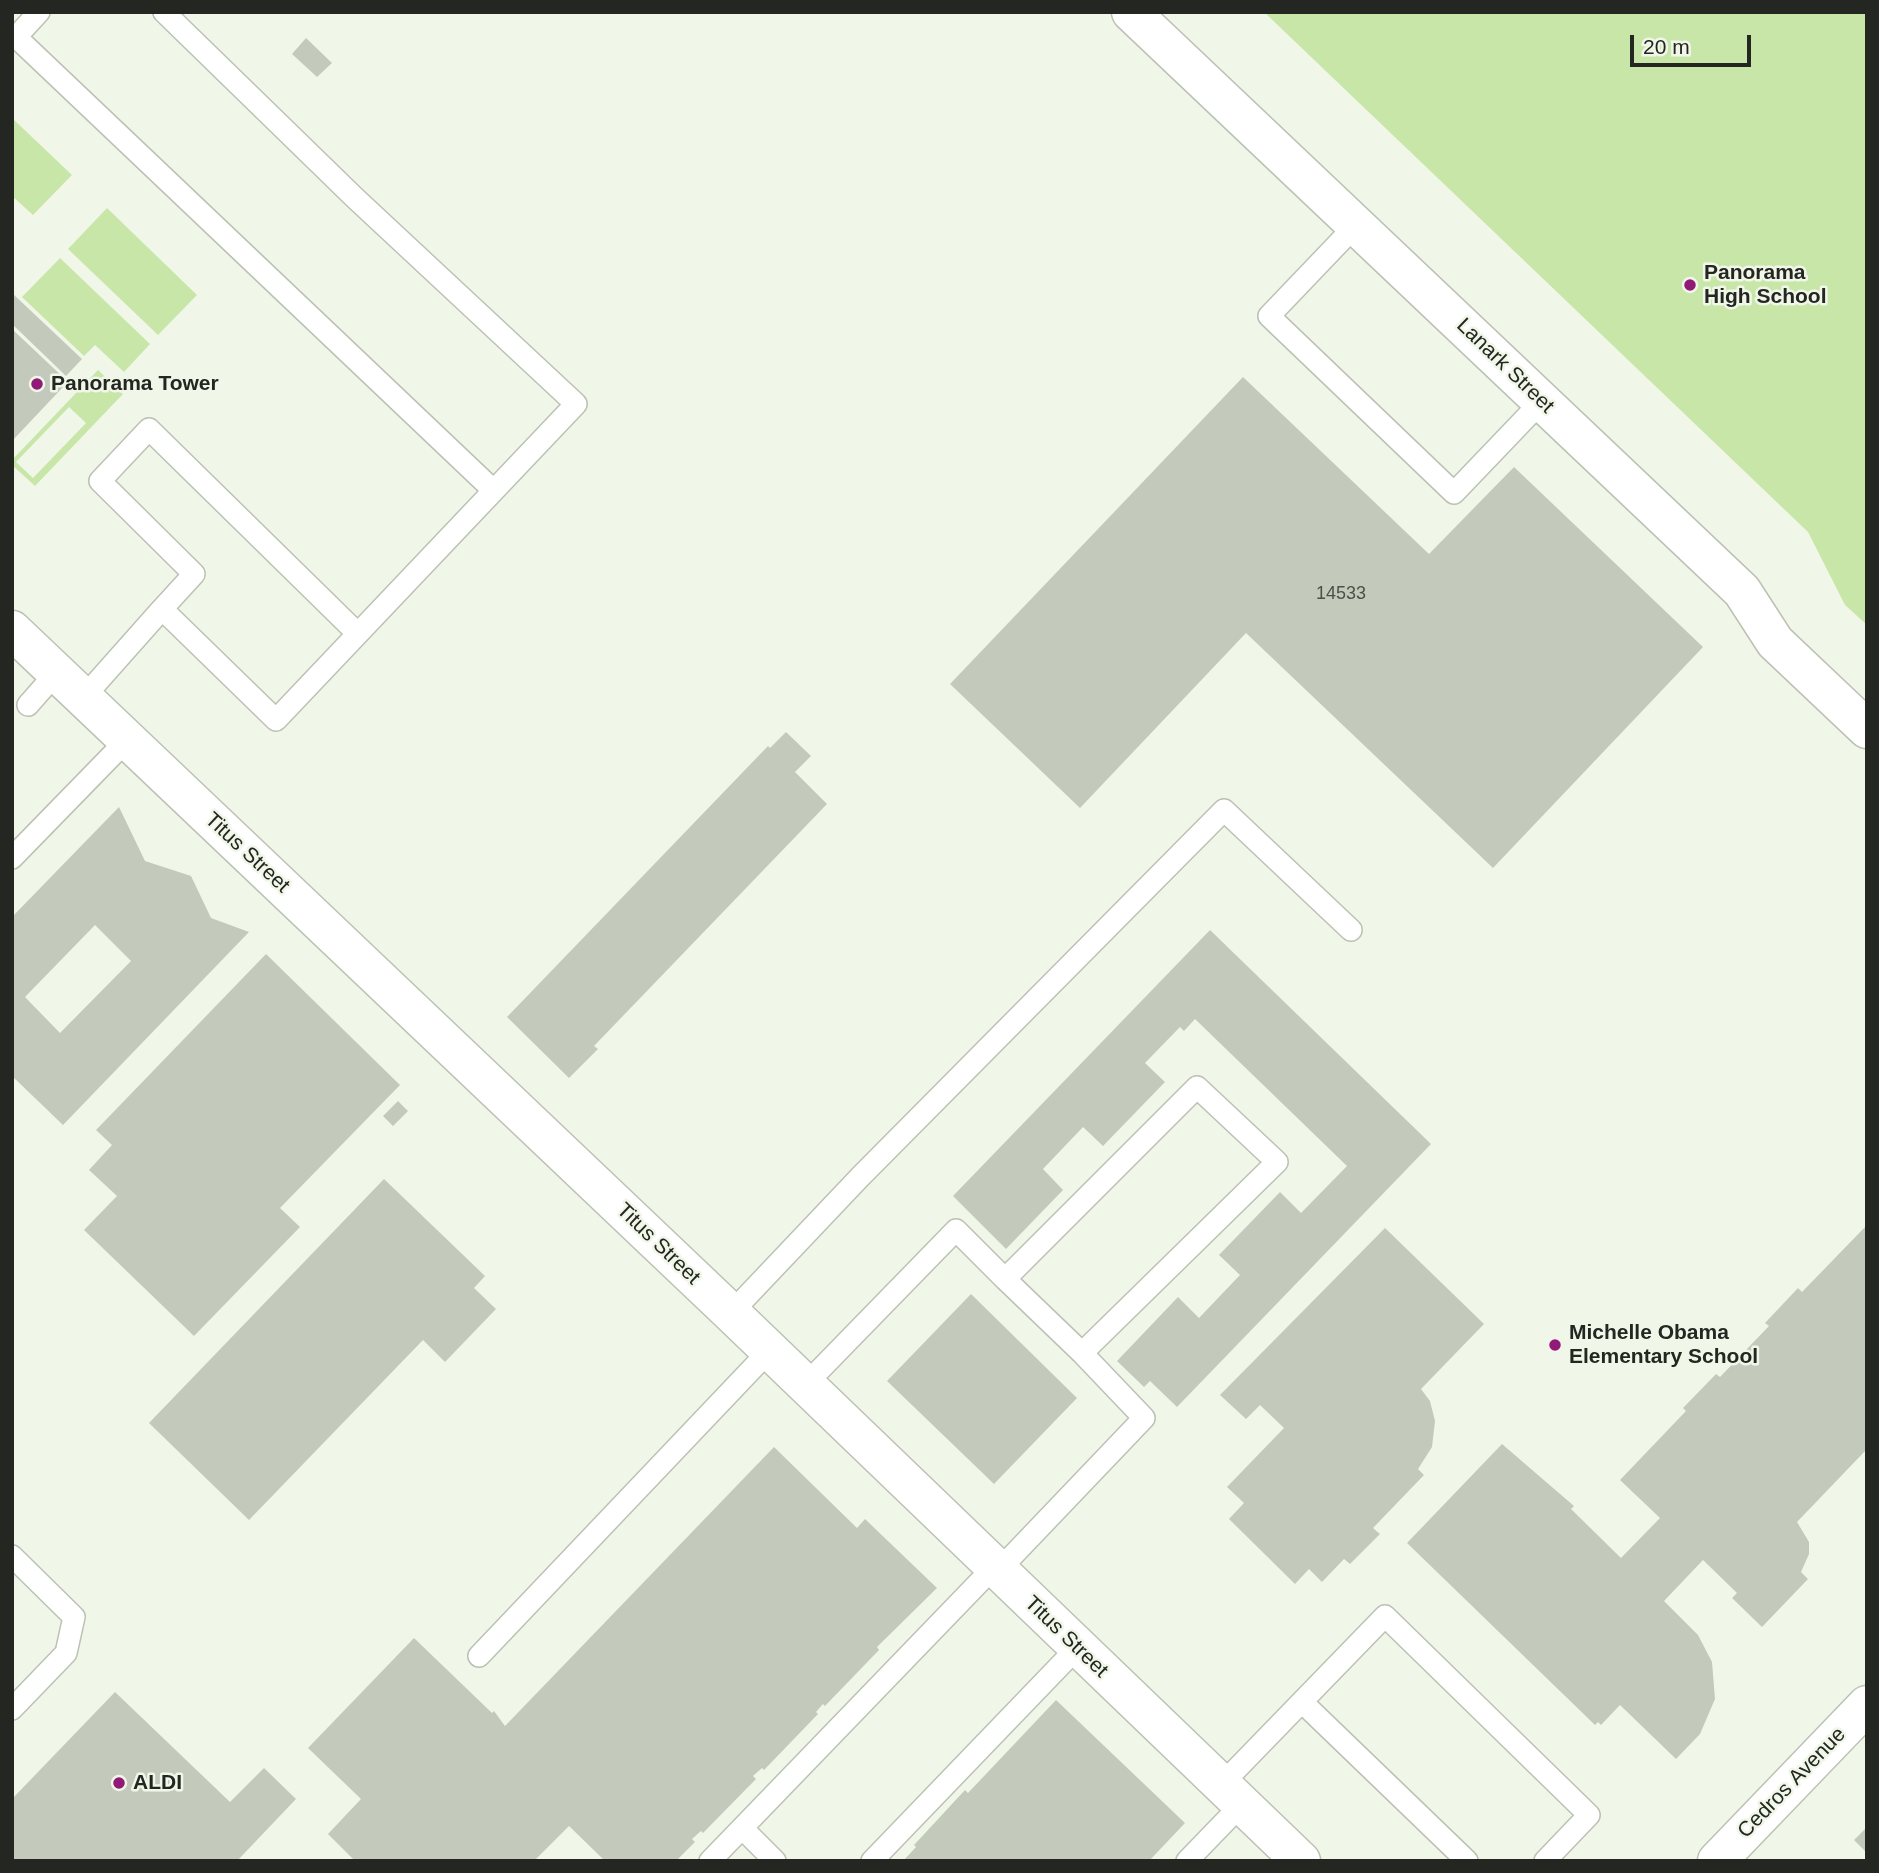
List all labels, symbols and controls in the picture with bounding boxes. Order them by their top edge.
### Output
scale bar [1634,21,1755,65]
text: 20 m [1643,35,1690,58]
place label: Panorama High School [1704,260,1826,310]
marker: Panorama High School [1682,277,1698,293]
street label: Lanark Street [1451,313,1559,419]
place label: Panorama Tower [51,371,219,397]
marker: Panorama Tower [29,376,45,392]
house number: 14533 [1316,583,1366,605]
street label: Titus Street [199,807,295,899]
street label: Titus Street [611,1198,705,1290]
place label: Michelle Obama Elementary School [1569,1320,1758,1370]
marker: Michelle Obama Elementary School [1547,1337,1563,1353]
street label: Titus Street [1019,1591,1113,1683]
street label: Cedros Avenue [1733,1722,1851,1844]
place label: ALDI [133,1770,182,1796]
marker: ALDI [111,1775,127,1791]

